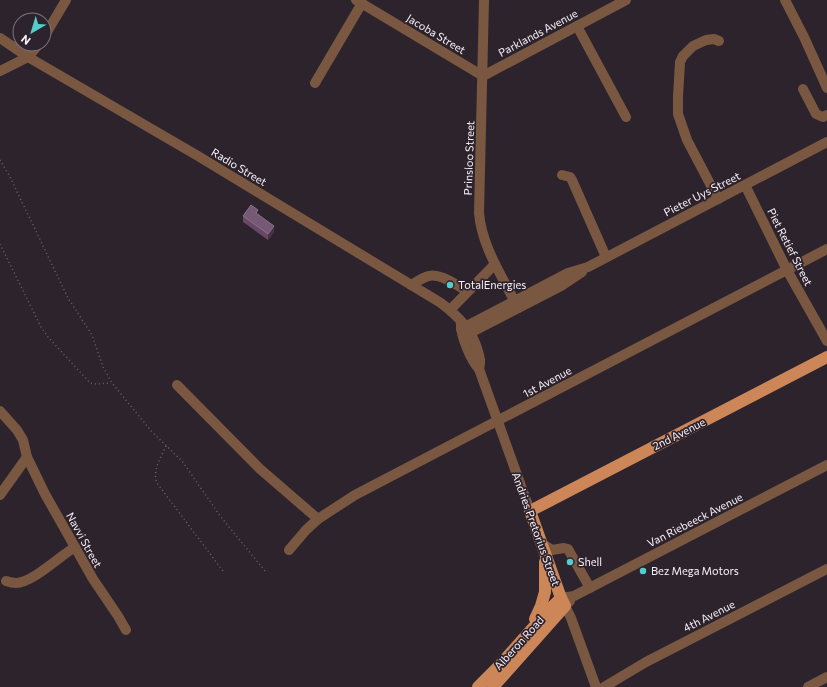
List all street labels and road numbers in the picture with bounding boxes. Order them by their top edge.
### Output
street label: Parklands Avenue [496,6,580,59]
street label: Jacoba Street [404,11,468,57]
street label: Prinsloo Street [461,120,476,195]
street label: Radio Street [209,145,270,188]
street label: Pieter Uys Street [661,168,743,218]
street label: Piet Retief Street [765,206,816,288]
street label: 1st Avenue [520,363,573,400]
street label: 2nd Avenue [650,415,708,452]
street label: Andries Pretorius Street [510,470,563,588]
street label: Van Riebeeck Avenue [645,490,745,549]
street label: Navvi Street [64,510,105,570]
street label: 4th Avenue [681,597,737,634]
street label: Alberon Road [491,613,546,672]

